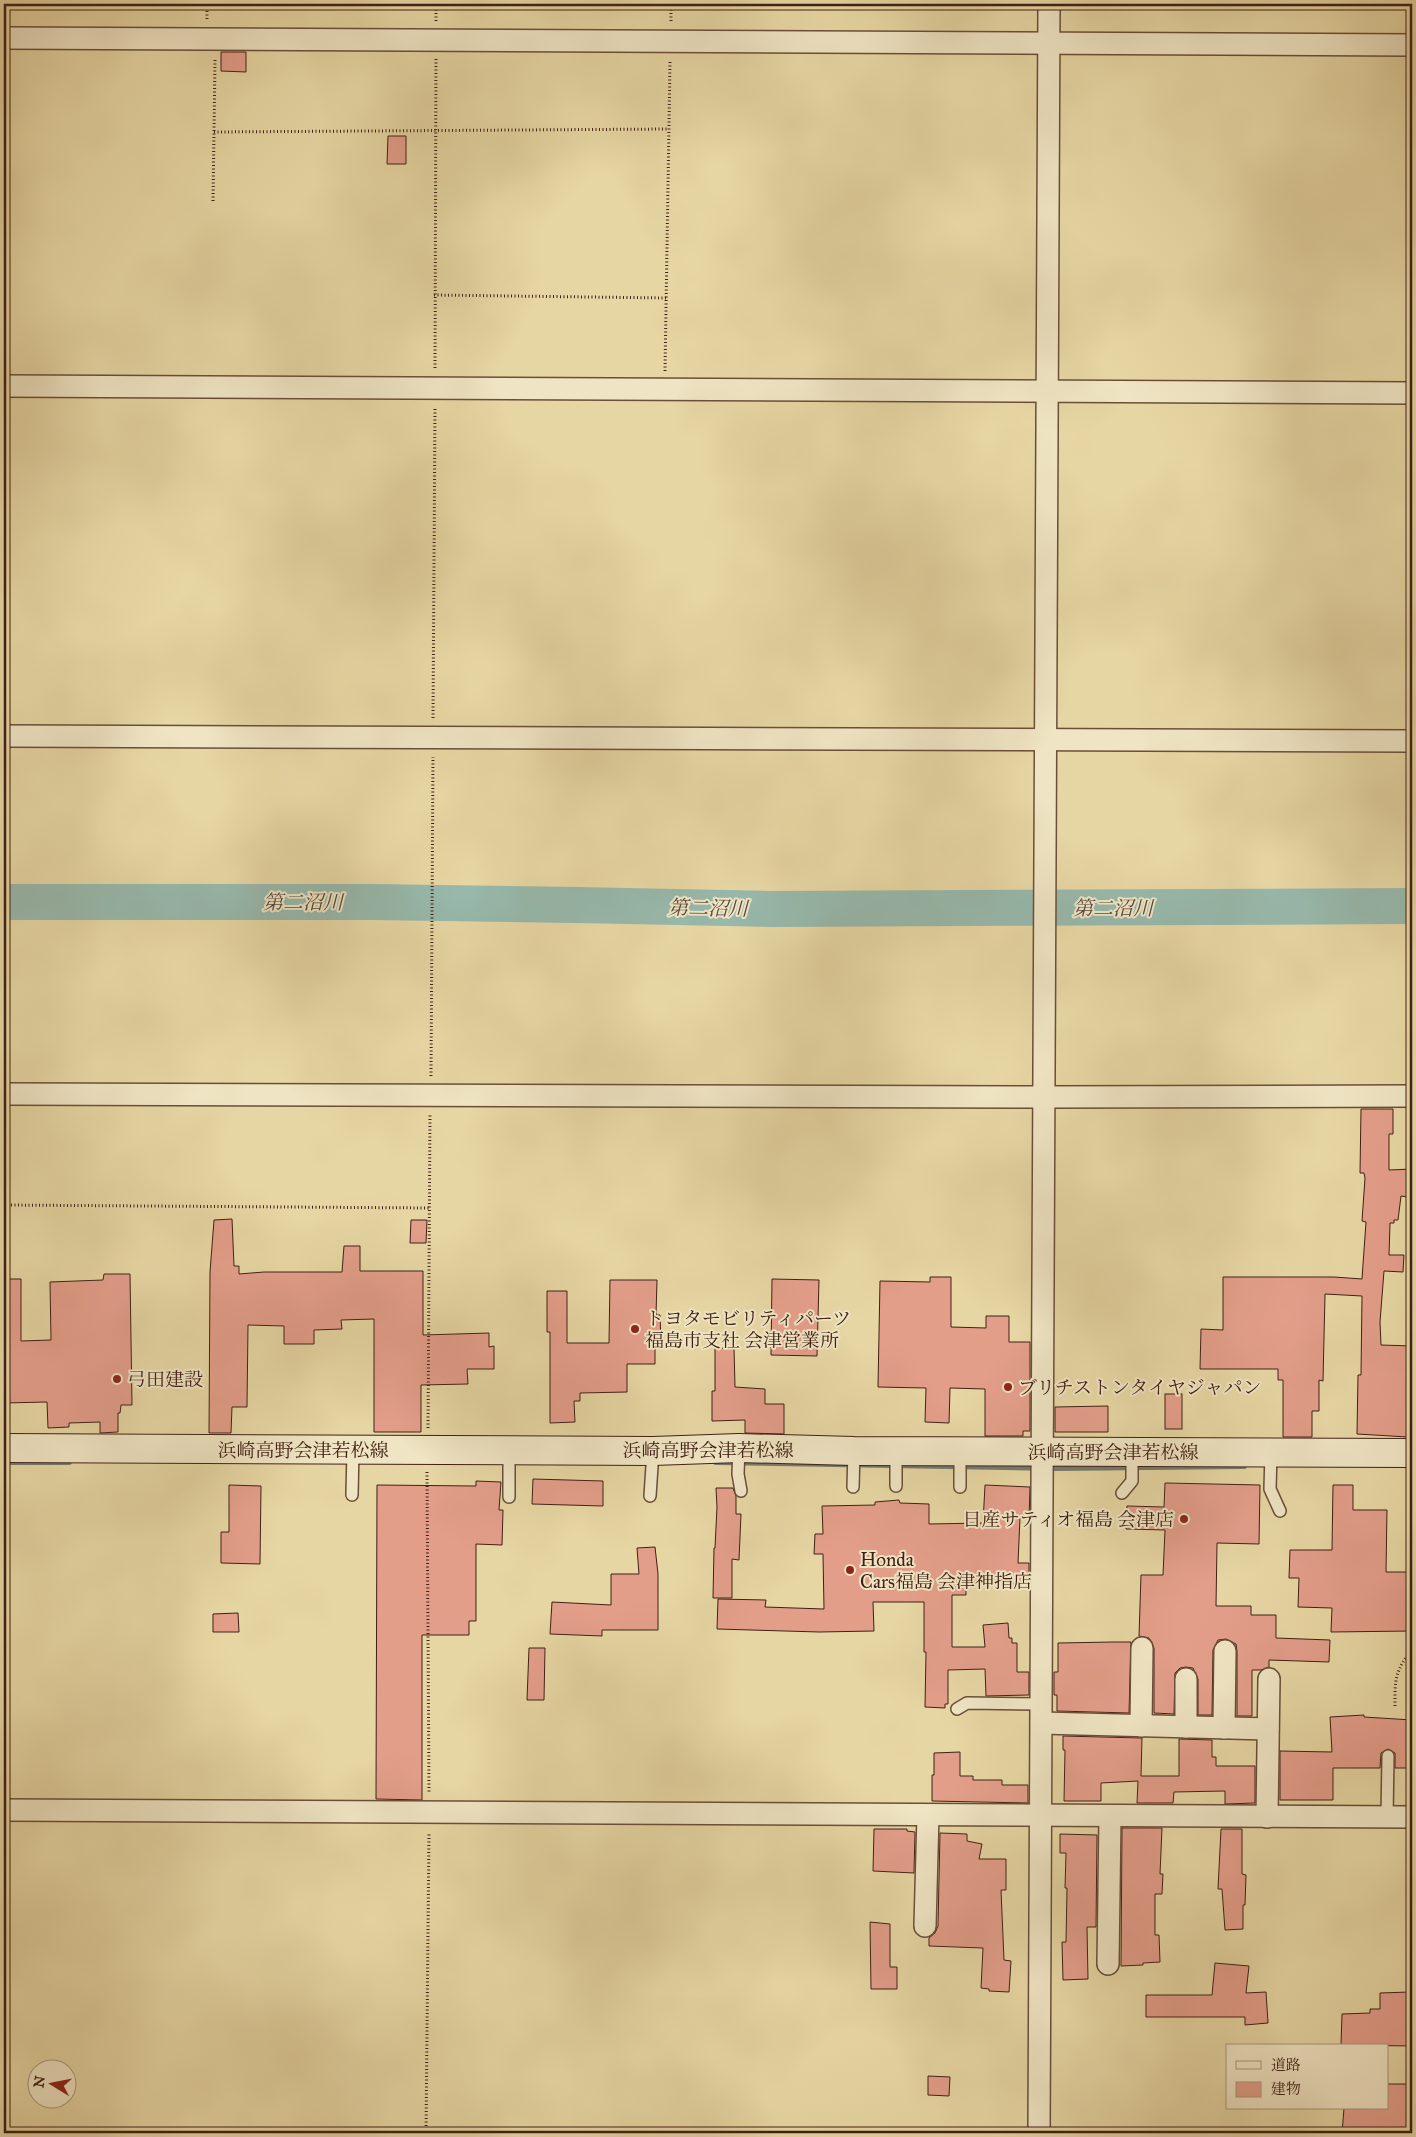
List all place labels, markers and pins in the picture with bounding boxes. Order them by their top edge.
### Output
place label: トヨタモビリティパーツ 福島市支社 会津営業所 [645,1307,851,1352]
marker: トヨタモビリティパーツ 福島市支社 会津営業所 [629,1323,641,1335]
place label: 弓田建設 [127,1368,203,1391]
marker: 弓田建設 [111,1373,123,1385]
place label: ブリチストンタイヤジャパン [1018,1376,1261,1399]
marker: ブリチストンタイヤジャパン [1002,1381,1014,1393]
place label: 日産サティオ福島 会津店 [962,1508,1174,1531]
marker: 日産サティオ福島 会津店 [1178,1513,1190,1525]
place label: Honda Cars福島 会津神指店 [860,1548,1032,1593]
marker: Honda Cars福島 会津神指店 [844,1564,856,1576]

